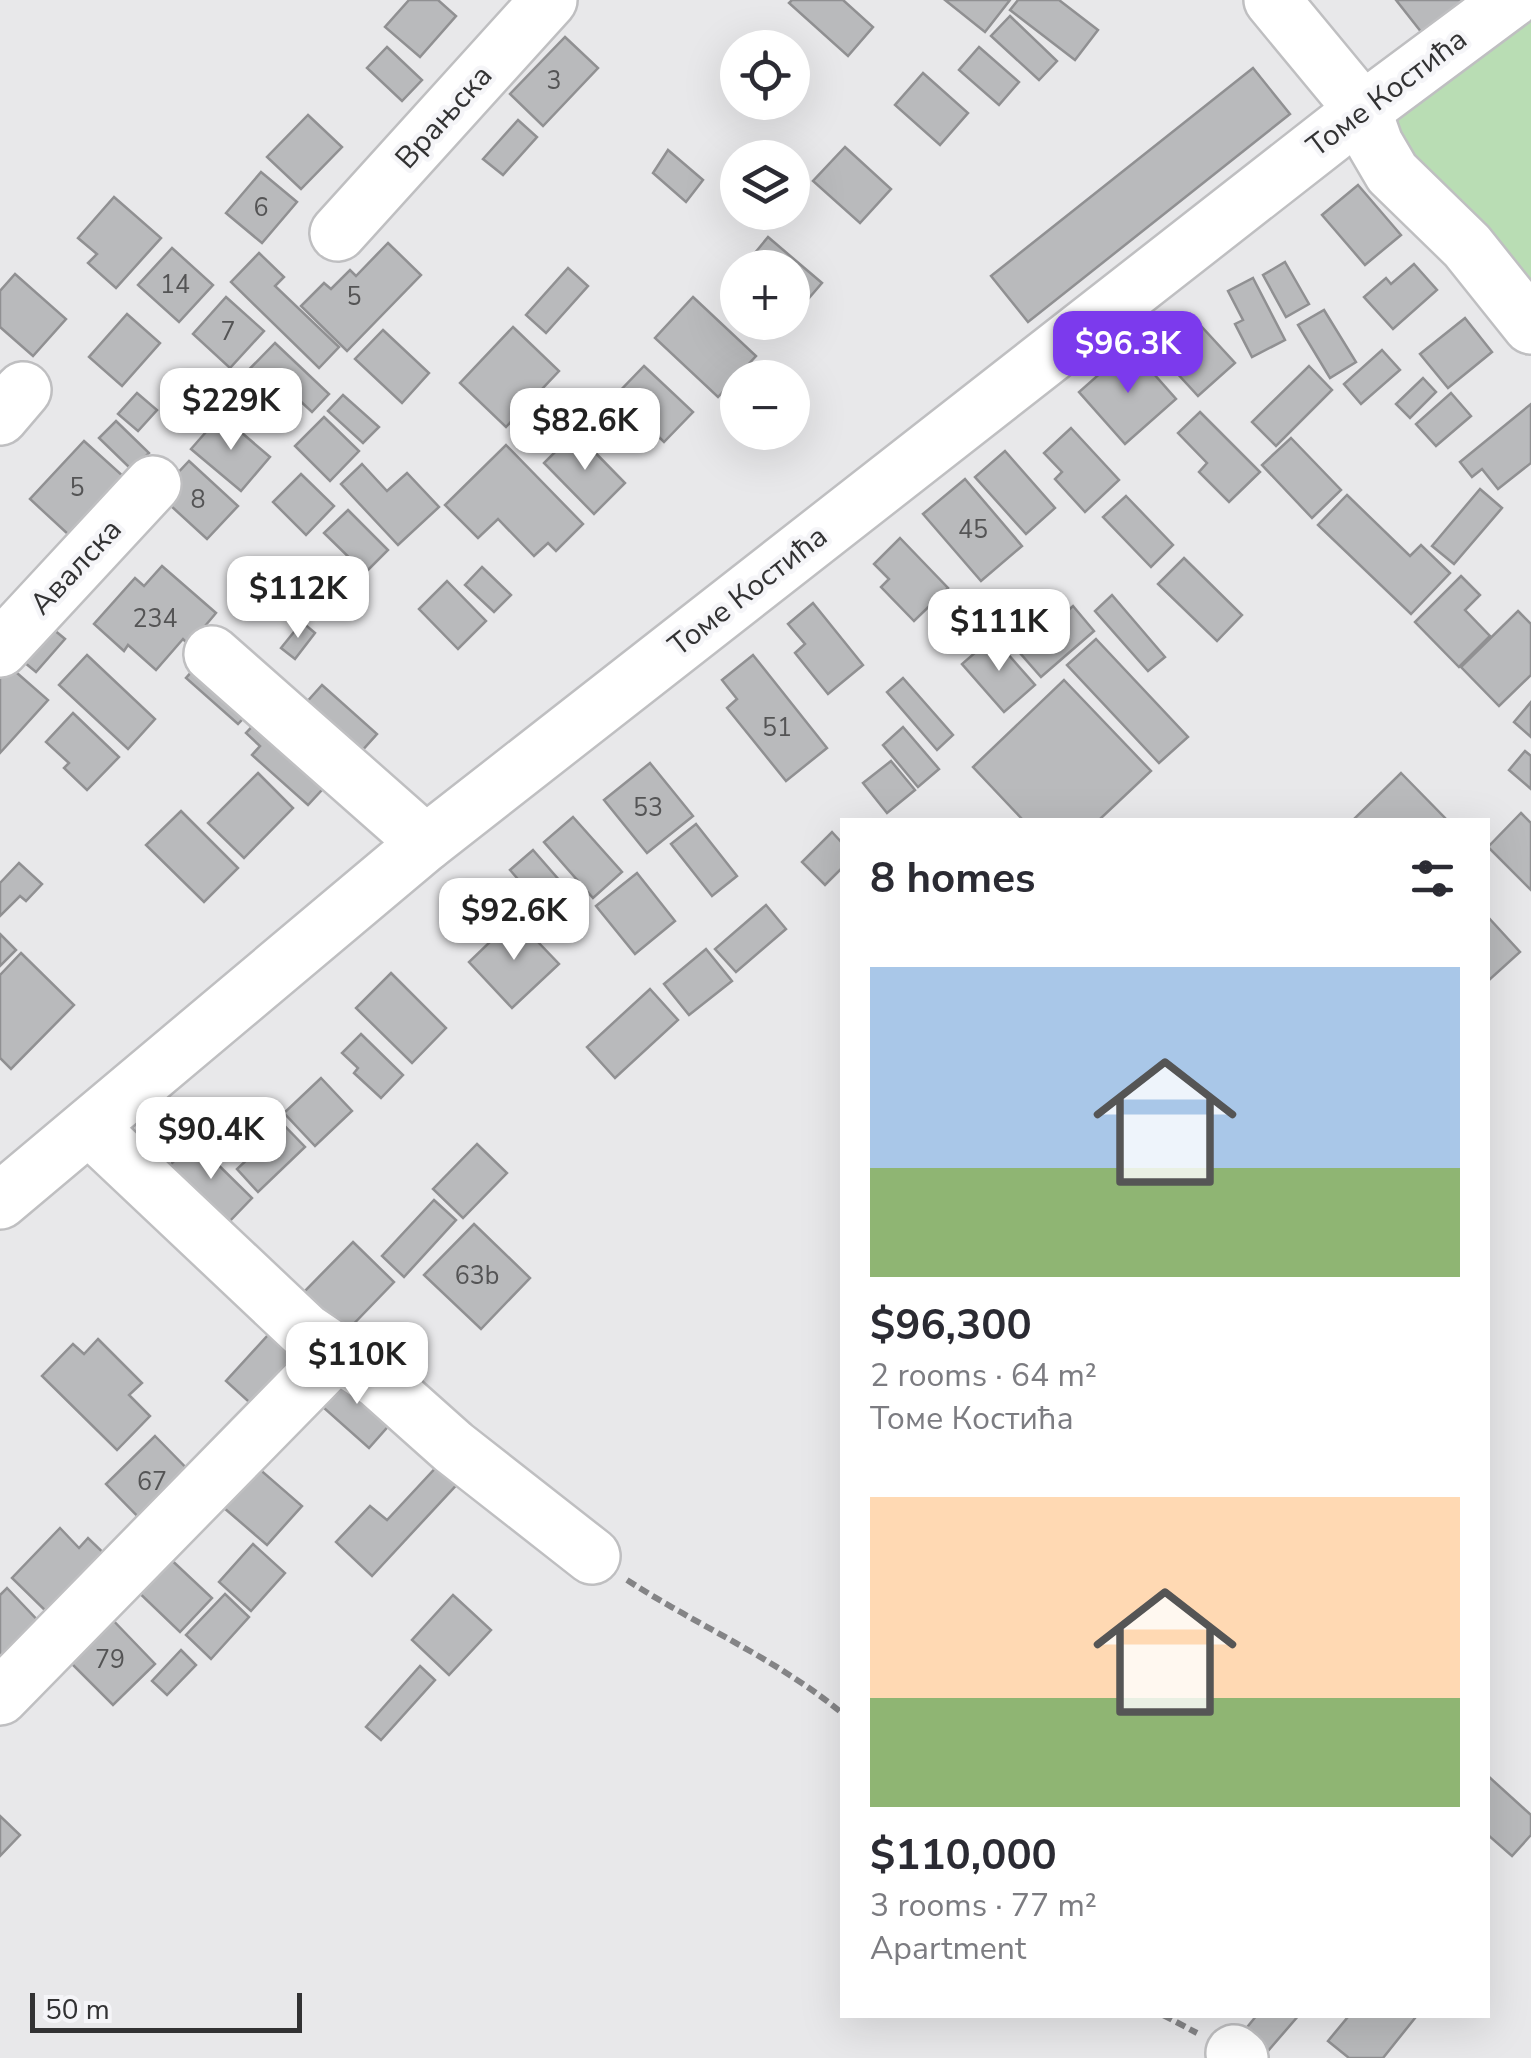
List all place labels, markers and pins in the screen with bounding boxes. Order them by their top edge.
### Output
pin: $96.3K [1047,311,1209,396]
pin: $229K [161,368,301,453]
pin: $82.6K [504,388,666,473]
pin: $112K [228,556,368,641]
pin: $111K [929,589,1069,674]
pin: $92.6K [433,878,595,963]
pin: $90.4K [130,1097,292,1182]
pin: $110K [287,1322,427,1407]

